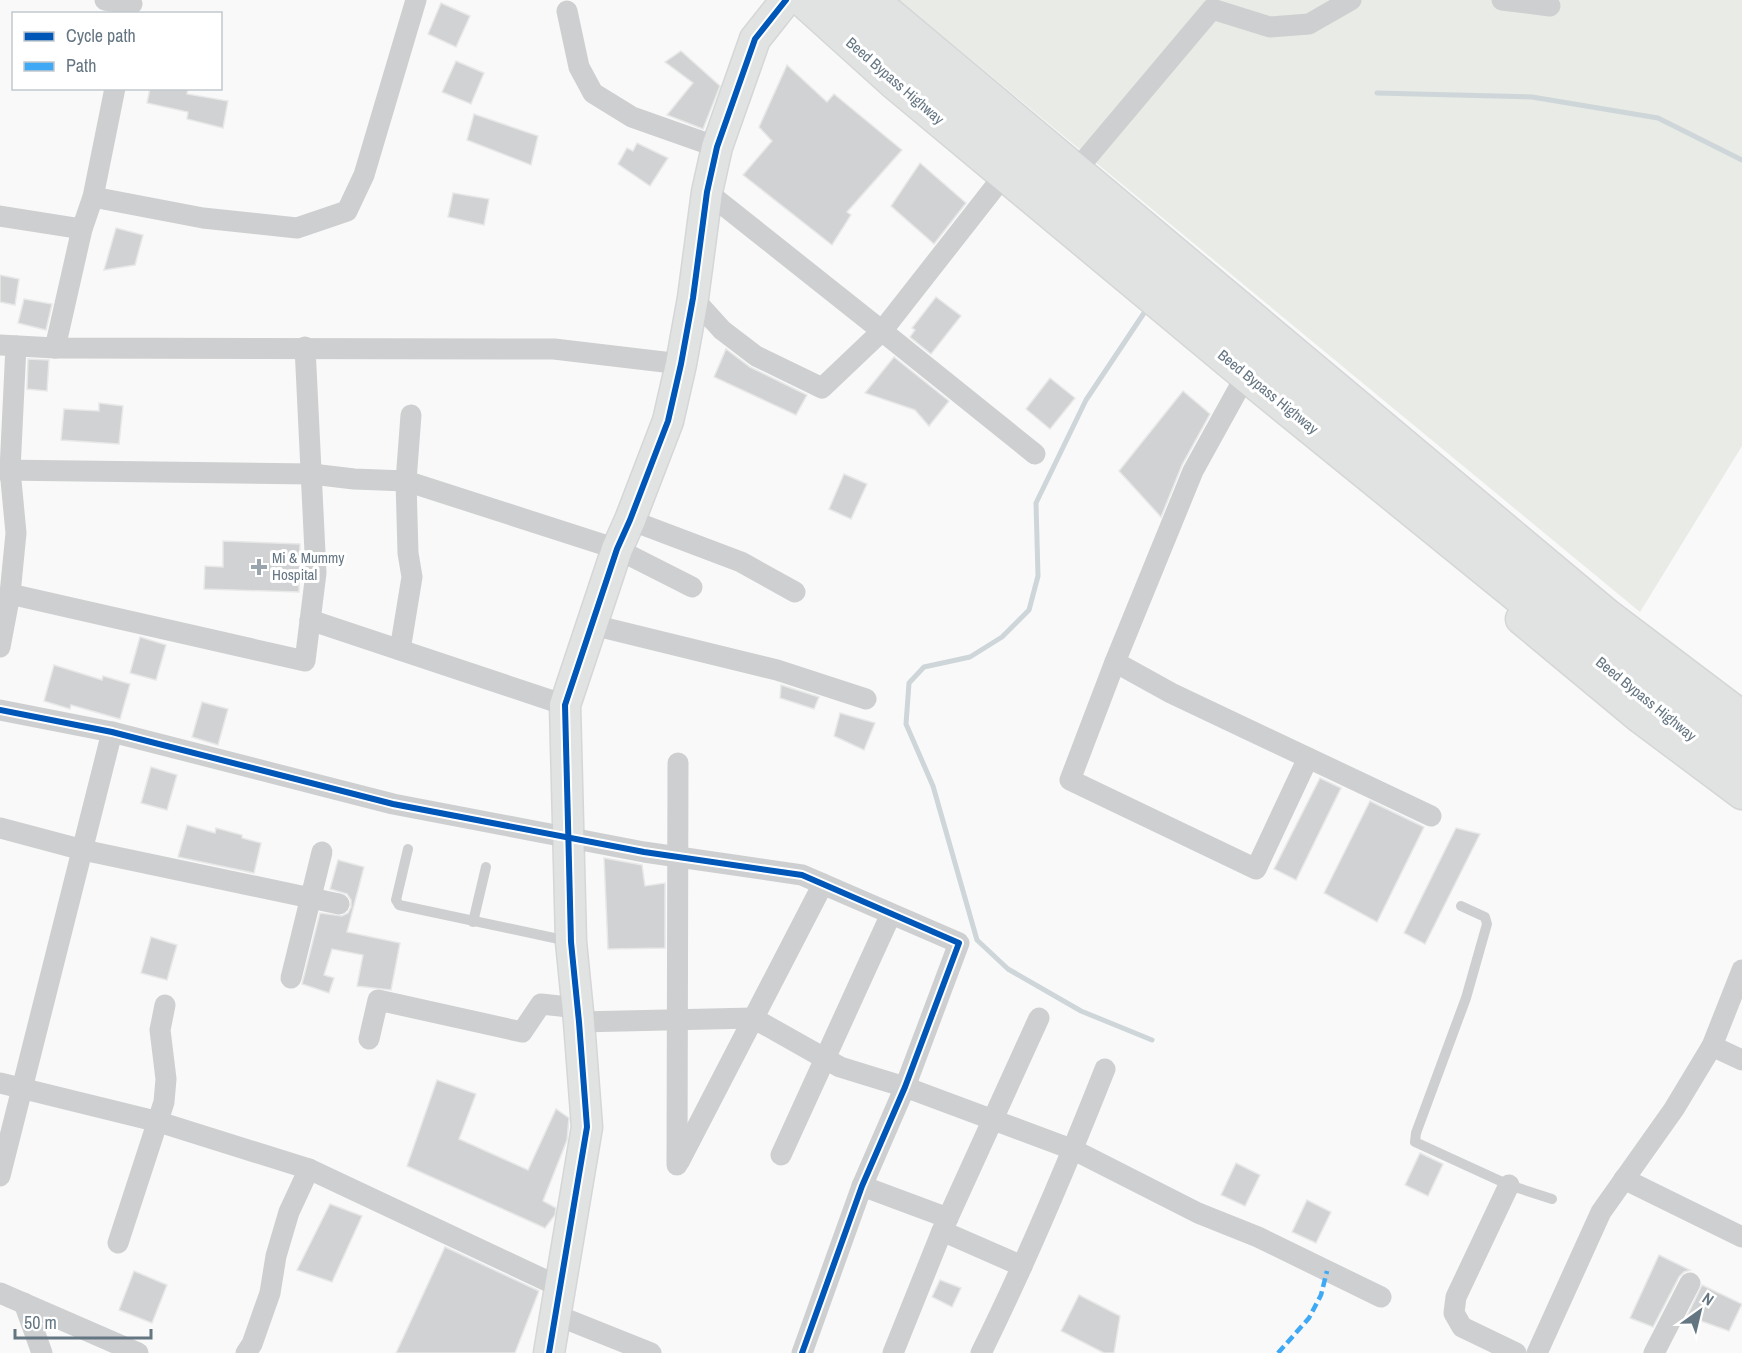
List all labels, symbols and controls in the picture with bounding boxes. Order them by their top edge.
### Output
legend [12,12,222,90]
text: Cycle path [66,23,136,48]
street label: Beed Bypass Highway [842,32,950,130]
text: Path [66,53,96,78]
street label: Beed Bypass Highway [1214,345,1324,439]
place label: Mi & Mummy Hospital [272,547,345,585]
marker: Mi & Mummy Hospital [250,558,268,576]
street label: Beed Bypass Highway [1592,652,1702,746]
north arrow [1670,1281,1730,1341]
text: N [1698,1287,1718,1310]
scale bar [15,1302,152,1340]
text: 50 m [24,1310,57,1335]

